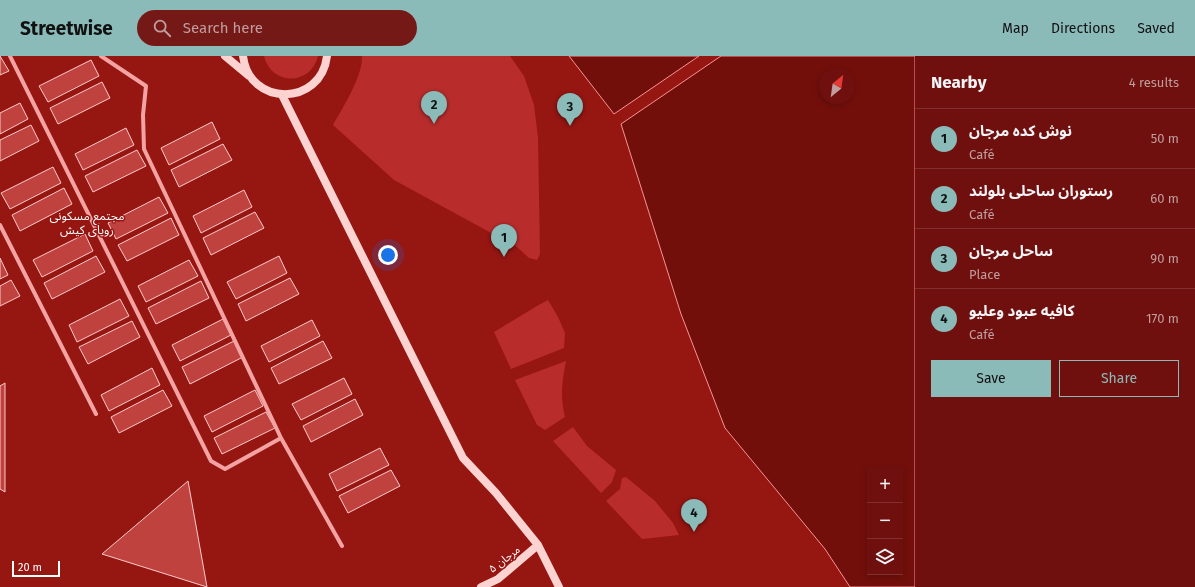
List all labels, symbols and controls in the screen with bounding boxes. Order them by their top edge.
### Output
search box [137,10,417,46]
text: Streetwise [20,17,113,40]
icon: search [151,17,173,39]
text: Search here [183,19,263,37]
text: Map [1002,20,1029,37]
text: Directions [1051,20,1115,37]
text: Saved [1137,20,1175,37]
north arrow [819,68,855,104]
text: Nearby [931,72,986,93]
text: 4 results [1129,75,1179,90]
pin: 2 [421,91,447,124]
pin: 3 [557,93,583,126]
text: نوش کده مرجان [969,122,1072,140]
text: 1 [941,131,947,146]
text: 50 m [1151,131,1179,146]
text: Café [969,147,995,162]
text: رستوران ساحلی بلولند [969,182,1113,200]
text: 2 [941,191,947,206]
text: 60 m [1150,191,1179,206]
text: Café [969,207,995,222]
district label: مجتمع مسکونی رویای کیش [49,209,125,237]
pin: 1 [491,224,517,257]
text: ساحل مرجان [969,242,1053,260]
your location [378,245,398,265]
text: 3 [941,251,947,266]
text: 90 m [1150,251,1179,266]
text: Place [969,267,1000,282]
text: کافیه عبود وعلیو [969,302,1074,320]
text: 4 [940,311,948,326]
text: 170 m [1146,311,1179,326]
text: Café [969,327,995,342]
button: Save [931,360,1051,397]
button: Share [1059,360,1179,397]
map controls [867,467,903,575]
button: + [867,467,903,503]
pin: 4 [681,499,707,532]
button: − [867,503,903,539]
button: layers [867,539,903,575]
street label: مرجان ۵ [486,543,523,576]
scale bar [12,559,60,578]
text: 20 m [18,561,42,574]

